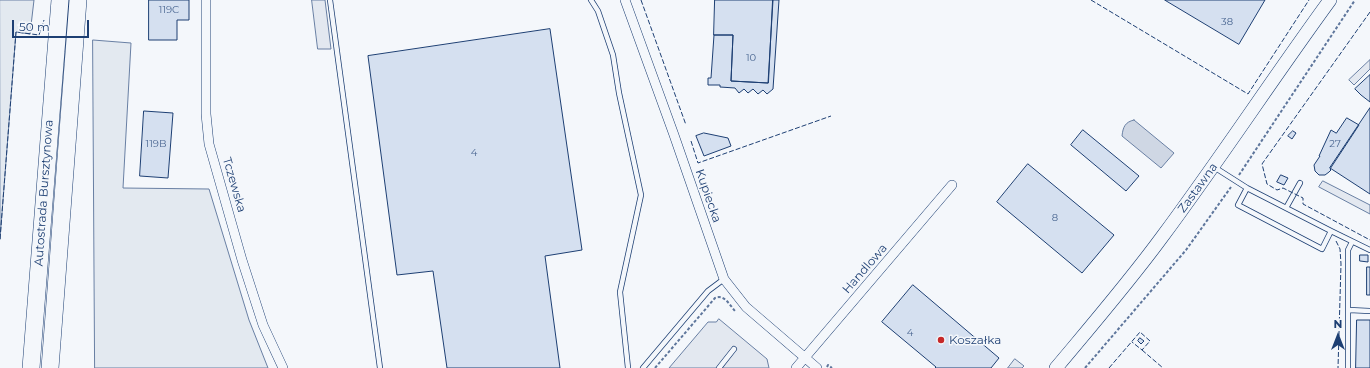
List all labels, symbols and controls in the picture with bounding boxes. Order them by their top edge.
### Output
house number: 119C [159,4,179,16]
scale bar [14,12,91,38]
house number: 38 [1221,16,1233,28]
text: 50 m [19,19,50,34]
house number: 10 [746,52,756,64]
street label: Autostrada Bursztynowa [32,119,56,267]
house number: 119B [146,138,166,150]
house number: 27 [1329,138,1341,150]
house number: 4 [471,147,477,159]
street label: Tczewska [219,156,249,214]
street label: Zastawna [1175,160,1221,216]
street label: Kupiecka [692,167,724,225]
house number: 8 [1052,212,1058,224]
street label: Handlowa [840,241,890,297]
north arrow [1318,316,1358,356]
text: N [1334,317,1342,331]
house number: 4 [907,327,913,339]
place label: Koszałka [949,333,1001,347]
marker: Koszałka [936,335,946,345]

